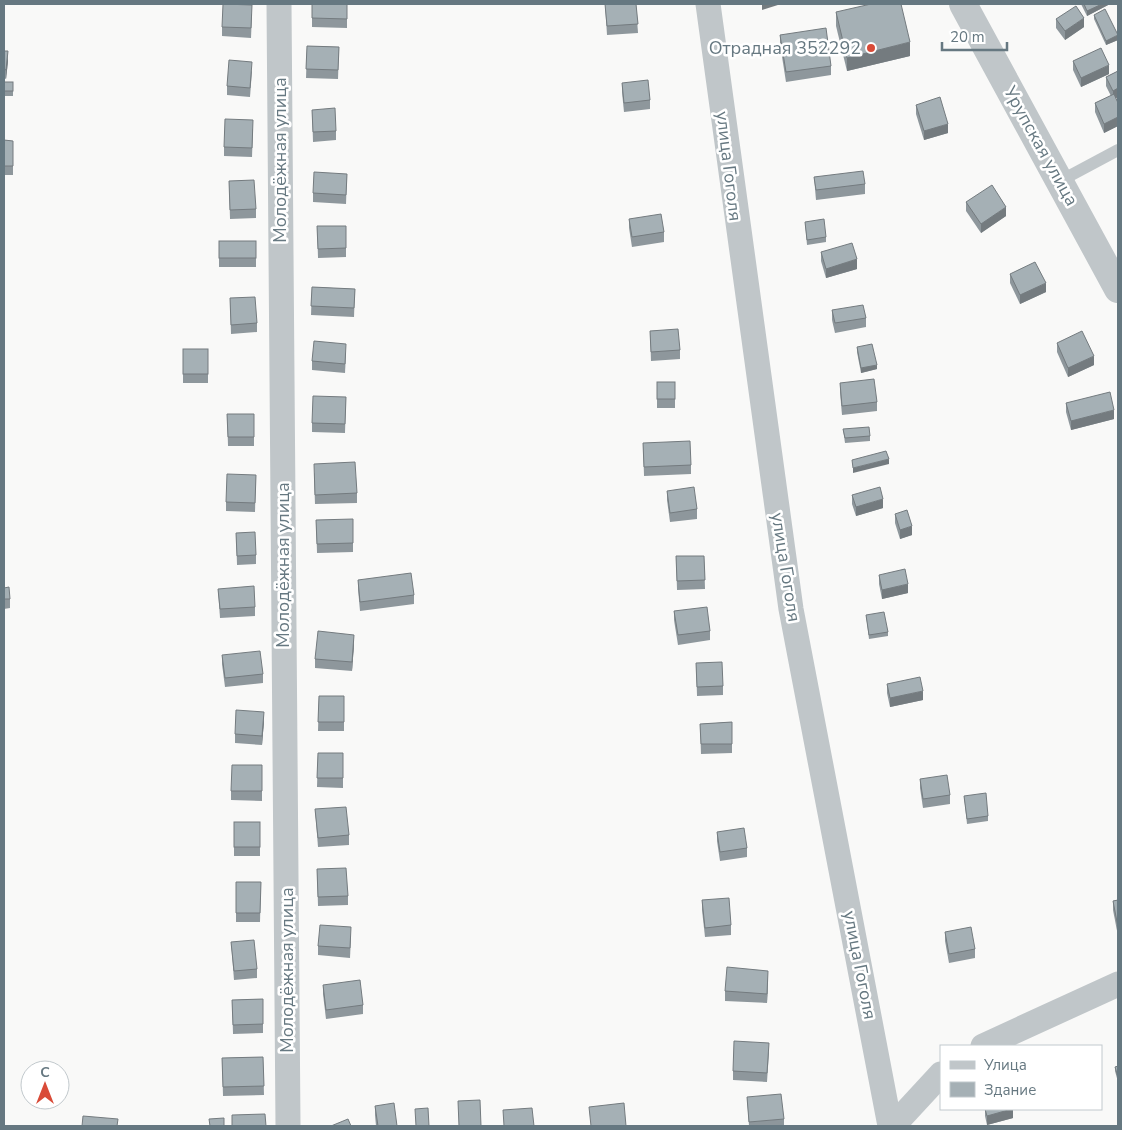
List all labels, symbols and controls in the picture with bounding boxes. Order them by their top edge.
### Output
scale bar [942,20,1007,52]
text: 20 m [950,27,985,47]
place label: Отрадная 352292 [709,36,861,60]
marker: Отрадная 352292 [865,42,877,54]
street label: Молодёжная улица [268,77,292,243]
street label: Урупская улица [998,81,1084,210]
street label: улица Гоголя [710,110,748,222]
street label: Молодёжная улица [271,482,295,648]
street label: улица Гоголя [766,511,806,623]
street label: Молодёжная улица [275,887,299,1053]
street label: улица Гоголя [838,908,882,1022]
legend [940,1045,1102,1110]
text: Улица [983,1055,1027,1075]
north arrow [20,1060,70,1110]
text: С [40,1063,50,1082]
text: Здание [984,1080,1036,1100]

